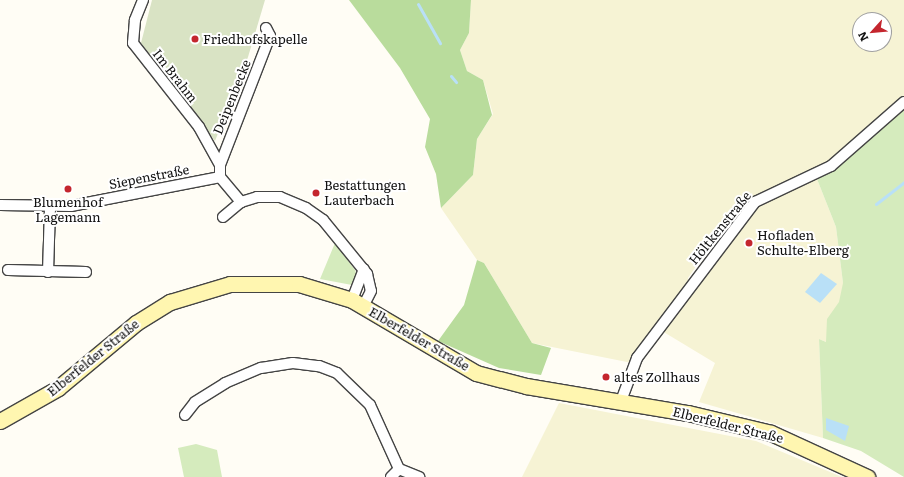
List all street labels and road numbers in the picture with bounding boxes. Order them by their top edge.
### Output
street label: Im Brahm [149,46,201,106]
street label: Deipenbecke [210,57,254,137]
street label: Siepenstraße [108,162,190,192]
street label: Höltkenstraße [686,188,754,268]
street label: Elberfelder Straße [366,304,472,374]
street label: Elberfelder Straße [44,316,142,400]
street label: Elberfelder Straße [671,404,785,446]

